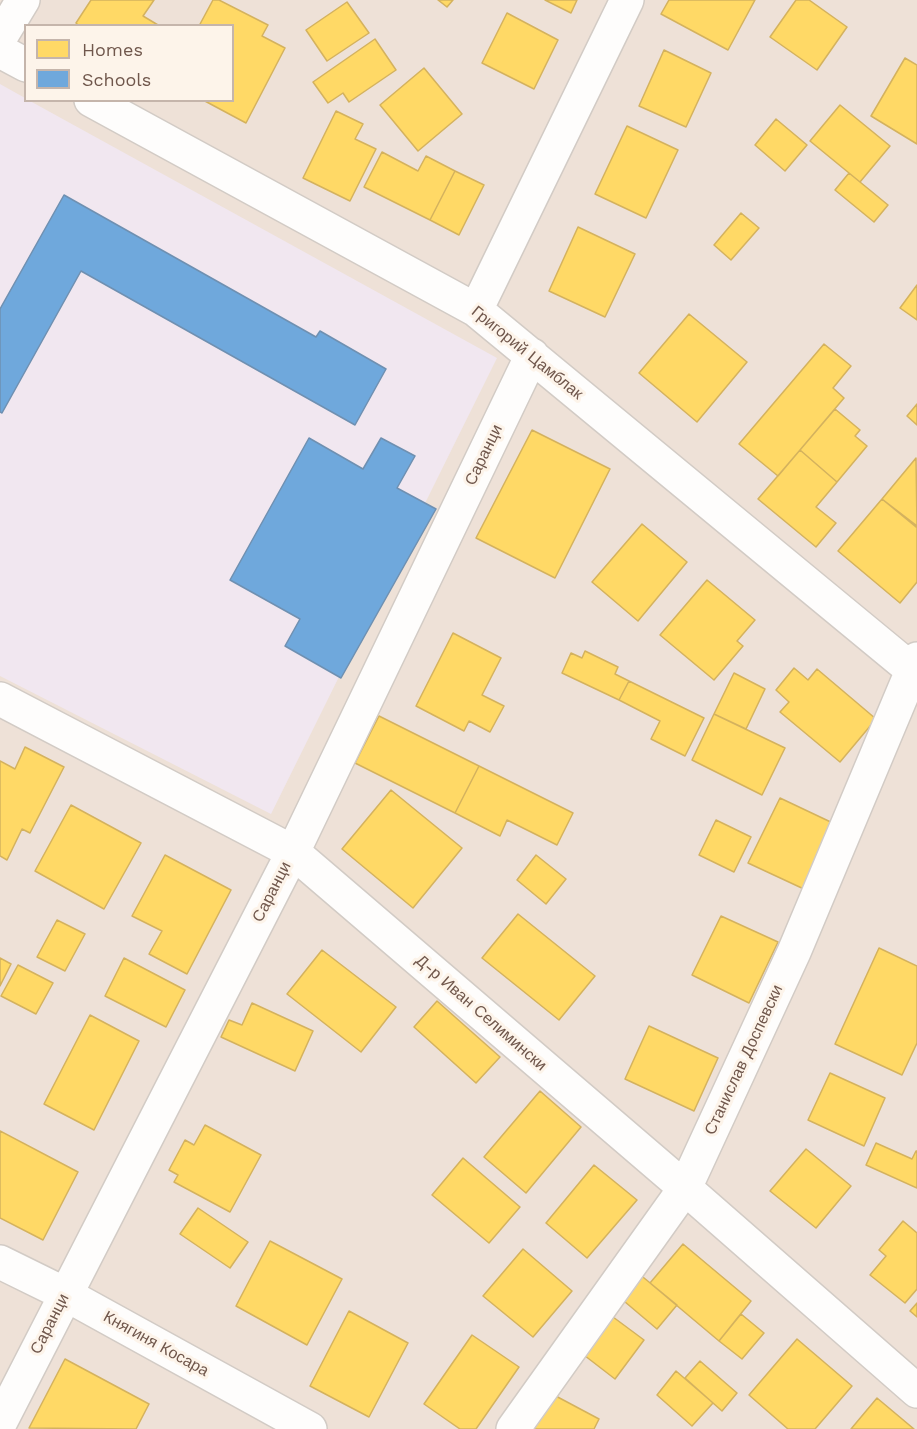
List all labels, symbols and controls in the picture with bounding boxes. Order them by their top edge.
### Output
legend [24,24,234,102]
text: Homes [82,39,143,60]
text: Schools [82,69,151,90]
street label: Григорий Цамблак [467,302,587,404]
street label: Саранци [461,421,507,489]
street label: Саранци [249,859,295,925]
street label: Д-р Иван Селимински [412,951,550,1075]
street label: Станислав Доспевски [701,982,787,1138]
street label: Саранци [27,1291,73,1357]
street label: Княгиня Косара [100,1307,212,1381]

